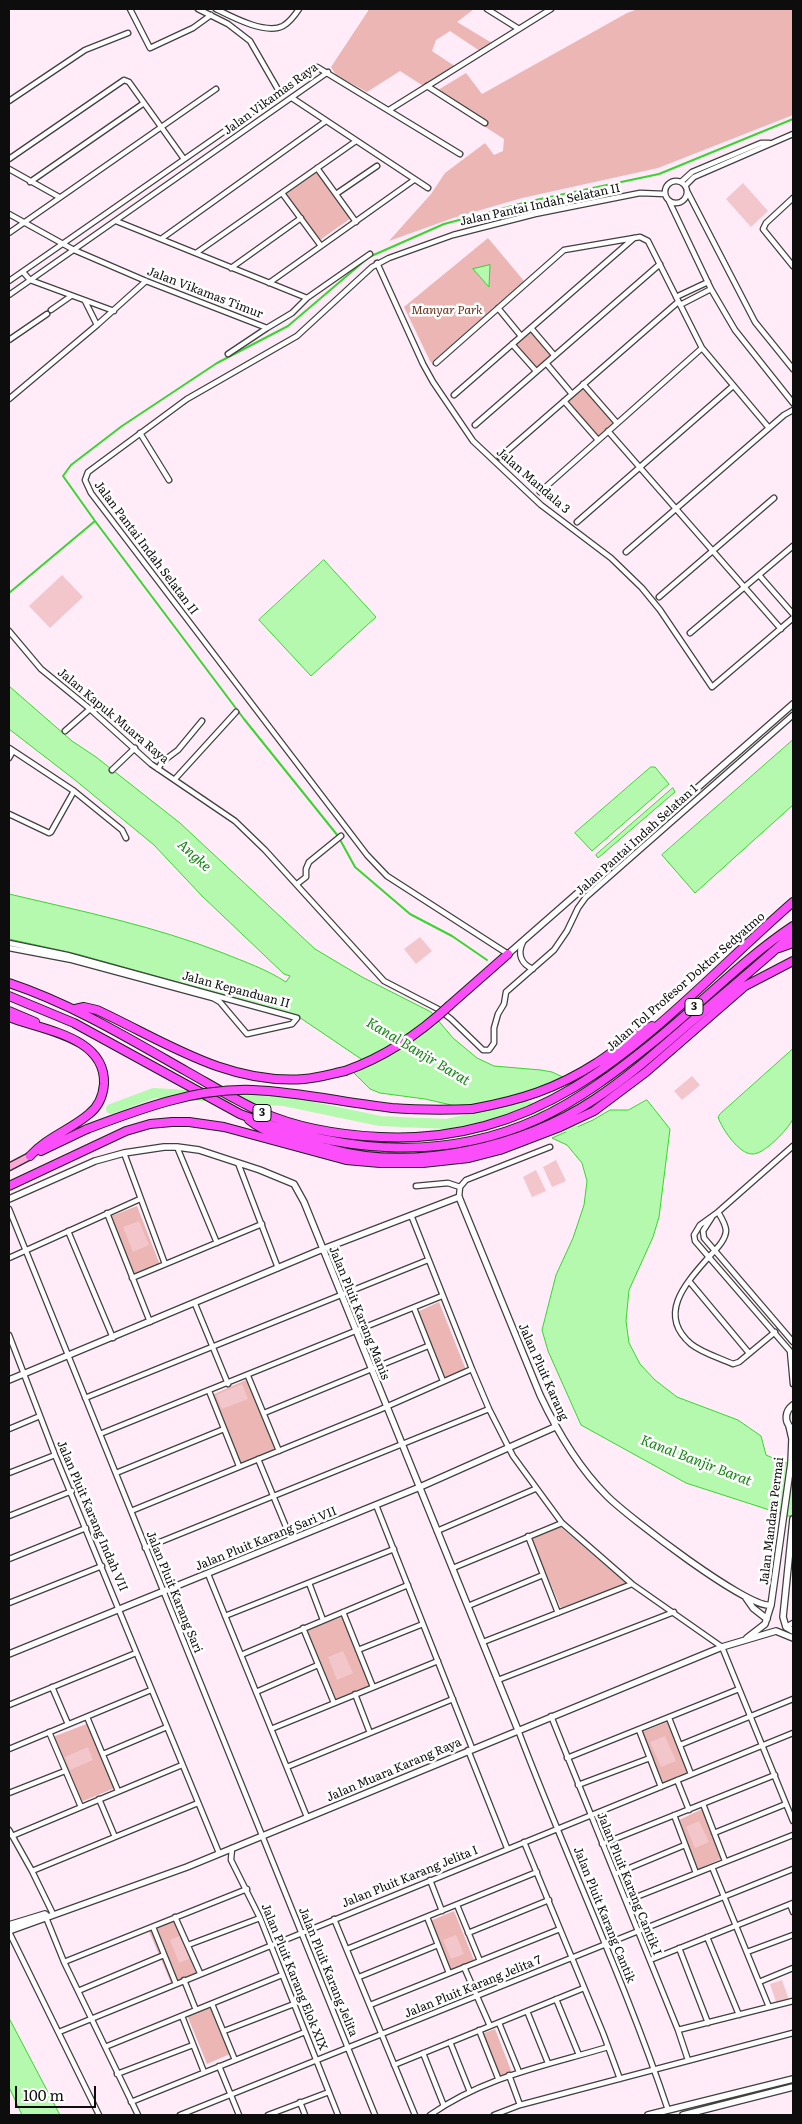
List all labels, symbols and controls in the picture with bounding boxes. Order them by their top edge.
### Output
street label: Jalan Vikamas Raya [221,60,321,138]
street label: Jalan Pantai Indah Selatan II [458,181,622,229]
street label: Jalan Vikamas Timur [145,264,265,322]
park label: Manyar Park [411,303,483,317]
street label: Jalan Mandala 3 [493,445,573,517]
street label: Jalan Pantai Indah Selatan II [91,478,201,618]
street label: Jalan Kapuk Muara Raya [54,665,172,767]
street label: Jalan Pantai Indah Selatan 1 [573,782,701,898]
water label: Angke [174,837,214,875]
street label: Jalan Tol Profesor Doktor Sedyatmo [604,909,768,1055]
street label: Jalan Kepanduan II [180,969,292,1011]
road number: 3 [685,999,703,1016]
water label: Kanal Banjir Barat [363,1014,473,1090]
road number: 3 [253,1104,271,1122]
street label: Jalan Pluit Karang Manis [326,1244,392,1382]
street label: Jalan Pluit Karang [515,1321,571,1423]
water label: Kanal Banjir Barat [638,1432,754,1490]
street label: Jalan Pluit Karang Indah VII [54,1438,130,1594]
street label: Jalan Mandara Permai [757,1456,787,1586]
street label: Jalan Pluit Karang Sari VII [193,1504,339,1574]
street label: Jalan Pluit Karang Sari [143,1529,205,1655]
street label: Jalan Muara Karang Raya [324,1735,464,1805]
street label: Jalan Pluit Karang Cantik I [594,1810,664,1958]
street label: Jalan Pluit Karang Jelita I [340,1843,480,1911]
street label: Jalan Pluit Karang Cantik [570,1845,638,1985]
street label: Jalan Pluit Karang Elok XIX [258,1901,330,2053]
street label: Jalan Pluit Karang Jelita [295,1905,361,2039]
street label: Jalan Pluit Karang Jelita 7 [402,1953,544,2021]
scale bar [18,2076,99,2108]
text: 100 m [23,2083,64,2106]

